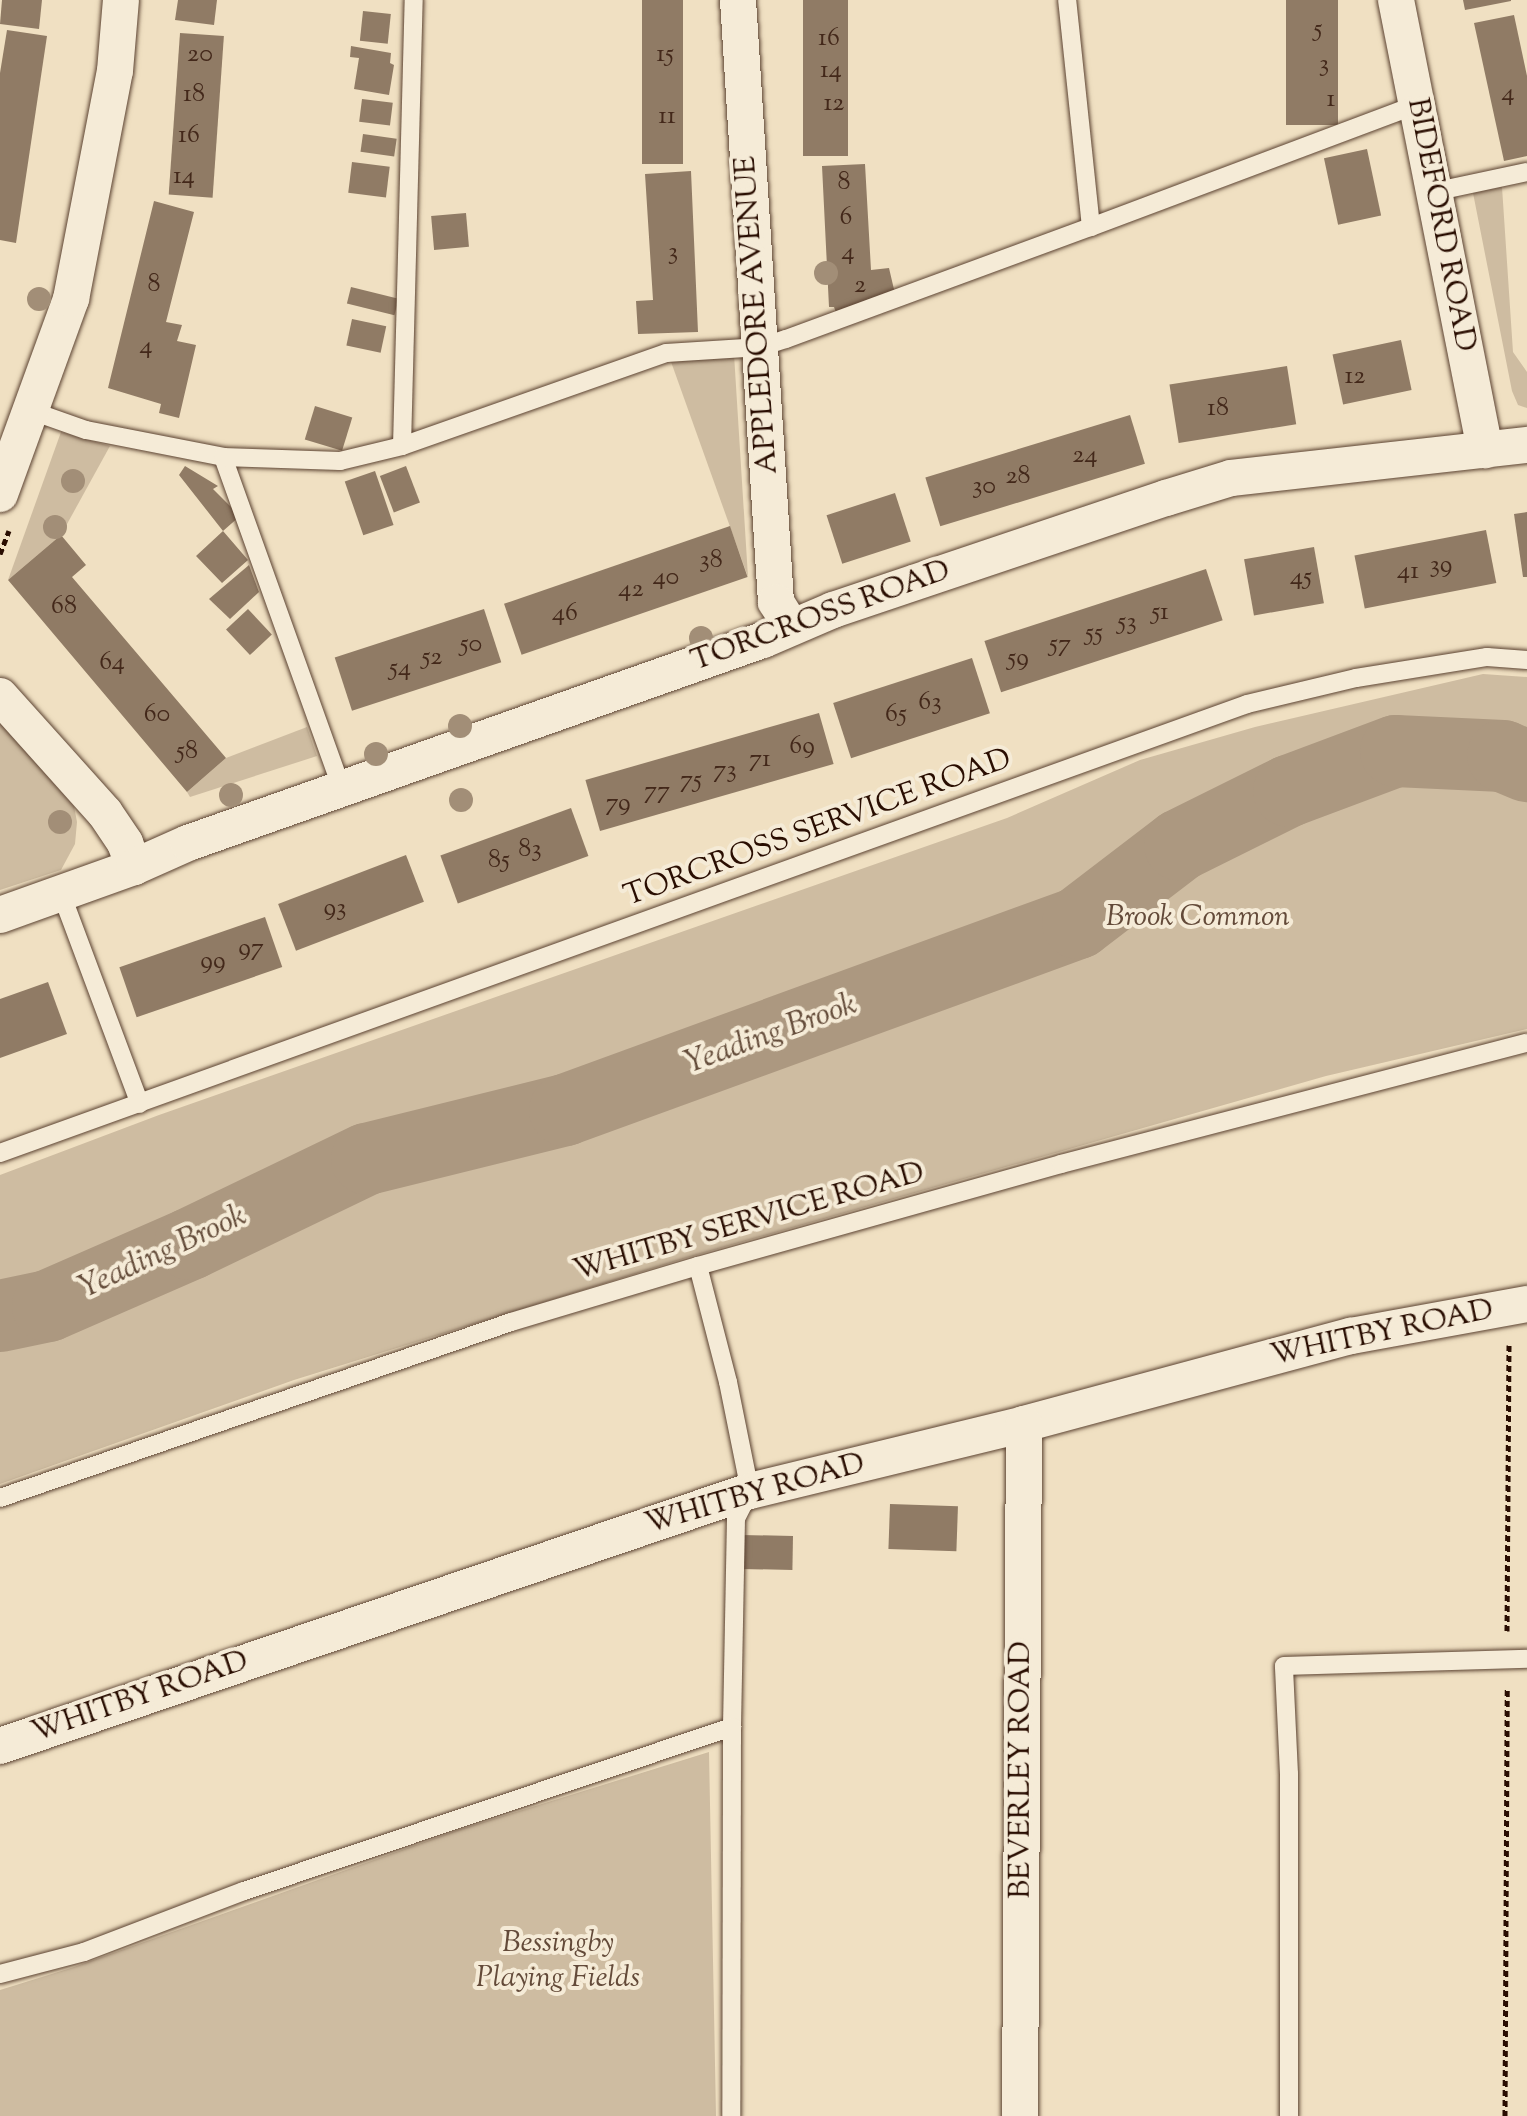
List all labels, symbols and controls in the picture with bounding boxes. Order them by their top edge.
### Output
house number: 5 [1314,14,1322,46]
house number: 16 [818,23,840,55]
house number: 20 [187,39,213,71]
house number: 15 [656,39,674,71]
house number: 3 [1319,49,1329,81]
house number: 14 [820,55,842,87]
house number: 4 [1501,78,1515,110]
house number: 18 [183,79,205,111]
house number: 1 [1327,84,1335,116]
house number: 12 [823,88,845,120]
street label: BIDEFORD ROAD [1398,95,1482,355]
house number: 11 [658,101,676,133]
house number: 16 [178,120,200,152]
street label: APPLEDORE AVENUE [729,155,787,475]
house number: 14 [173,161,195,193]
house number: 8 [838,167,850,199]
house number: 6 [840,202,852,234]
house number: 3 [668,237,678,269]
house number: 4 [841,237,855,269]
house number: 8 [148,269,160,301]
house number: 2 [854,270,866,302]
house number: 4 [139,331,153,363]
house number: 12 [1344,361,1366,393]
house number: 18 [1207,393,1229,425]
house number: 24 [1072,440,1098,472]
house number: 28 [1005,461,1031,493]
house number: 30 [972,471,996,503]
house number: 38 [699,545,723,577]
house number: 39 [1430,550,1452,582]
street label: TORCROSS ROAD [687,553,955,681]
house number: 41 [1397,556,1419,588]
house number: 40 [653,562,679,594]
house number: 45 [1290,562,1312,594]
house number: 42 [618,574,644,606]
house number: 68 [51,591,77,623]
house number: 51 [1151,597,1169,629]
house number: 46 [552,598,578,630]
house number: 53 [1117,607,1137,639]
house number: 55 [1085,618,1103,650]
house number: 50 [460,629,482,661]
house number: 57 [1049,629,1071,661]
house number: 52 [421,642,443,674]
house number: 59 [1007,643,1029,675]
house number: 64 [99,647,125,679]
house number: 54 [389,653,411,685]
house number: 63 [918,687,942,719]
house number: 60 [144,699,170,731]
house number: 65 [885,699,907,731]
house number: 69 [789,731,815,763]
house number: 58 [176,736,198,768]
street label: TORCROSS SERVICE ROAD [619,742,1017,916]
house number: 71 [749,744,771,776]
house number: 73 [713,755,737,787]
house number: 75 [680,765,702,797]
house number: 77 [644,776,670,808]
house number: 79 [605,788,631,820]
house number: 83 [518,834,542,866]
house number: 85 [488,845,510,877]
house number: 93 [323,893,347,925]
park label: Brook Common [1106,900,1290,936]
house number: 97 [238,933,264,965]
house number: 99 [200,946,226,978]
water label: Yeading Brook [680,986,862,1084]
street label: WHITBY SERVICE ROAD [569,1156,929,1290]
water label: Yeading Brook [73,1197,253,1309]
street label: WHITBY ROAD [1267,1293,1497,1375]
street label: WHITBY ROAD [641,1446,869,1544]
street label: BEVERLEY ROAD [1004,1641,1040,1899]
street label: WHITBY ROAD [27,1644,253,1752]
park label: Bessingby Playing Fields [476,1926,640,1996]

